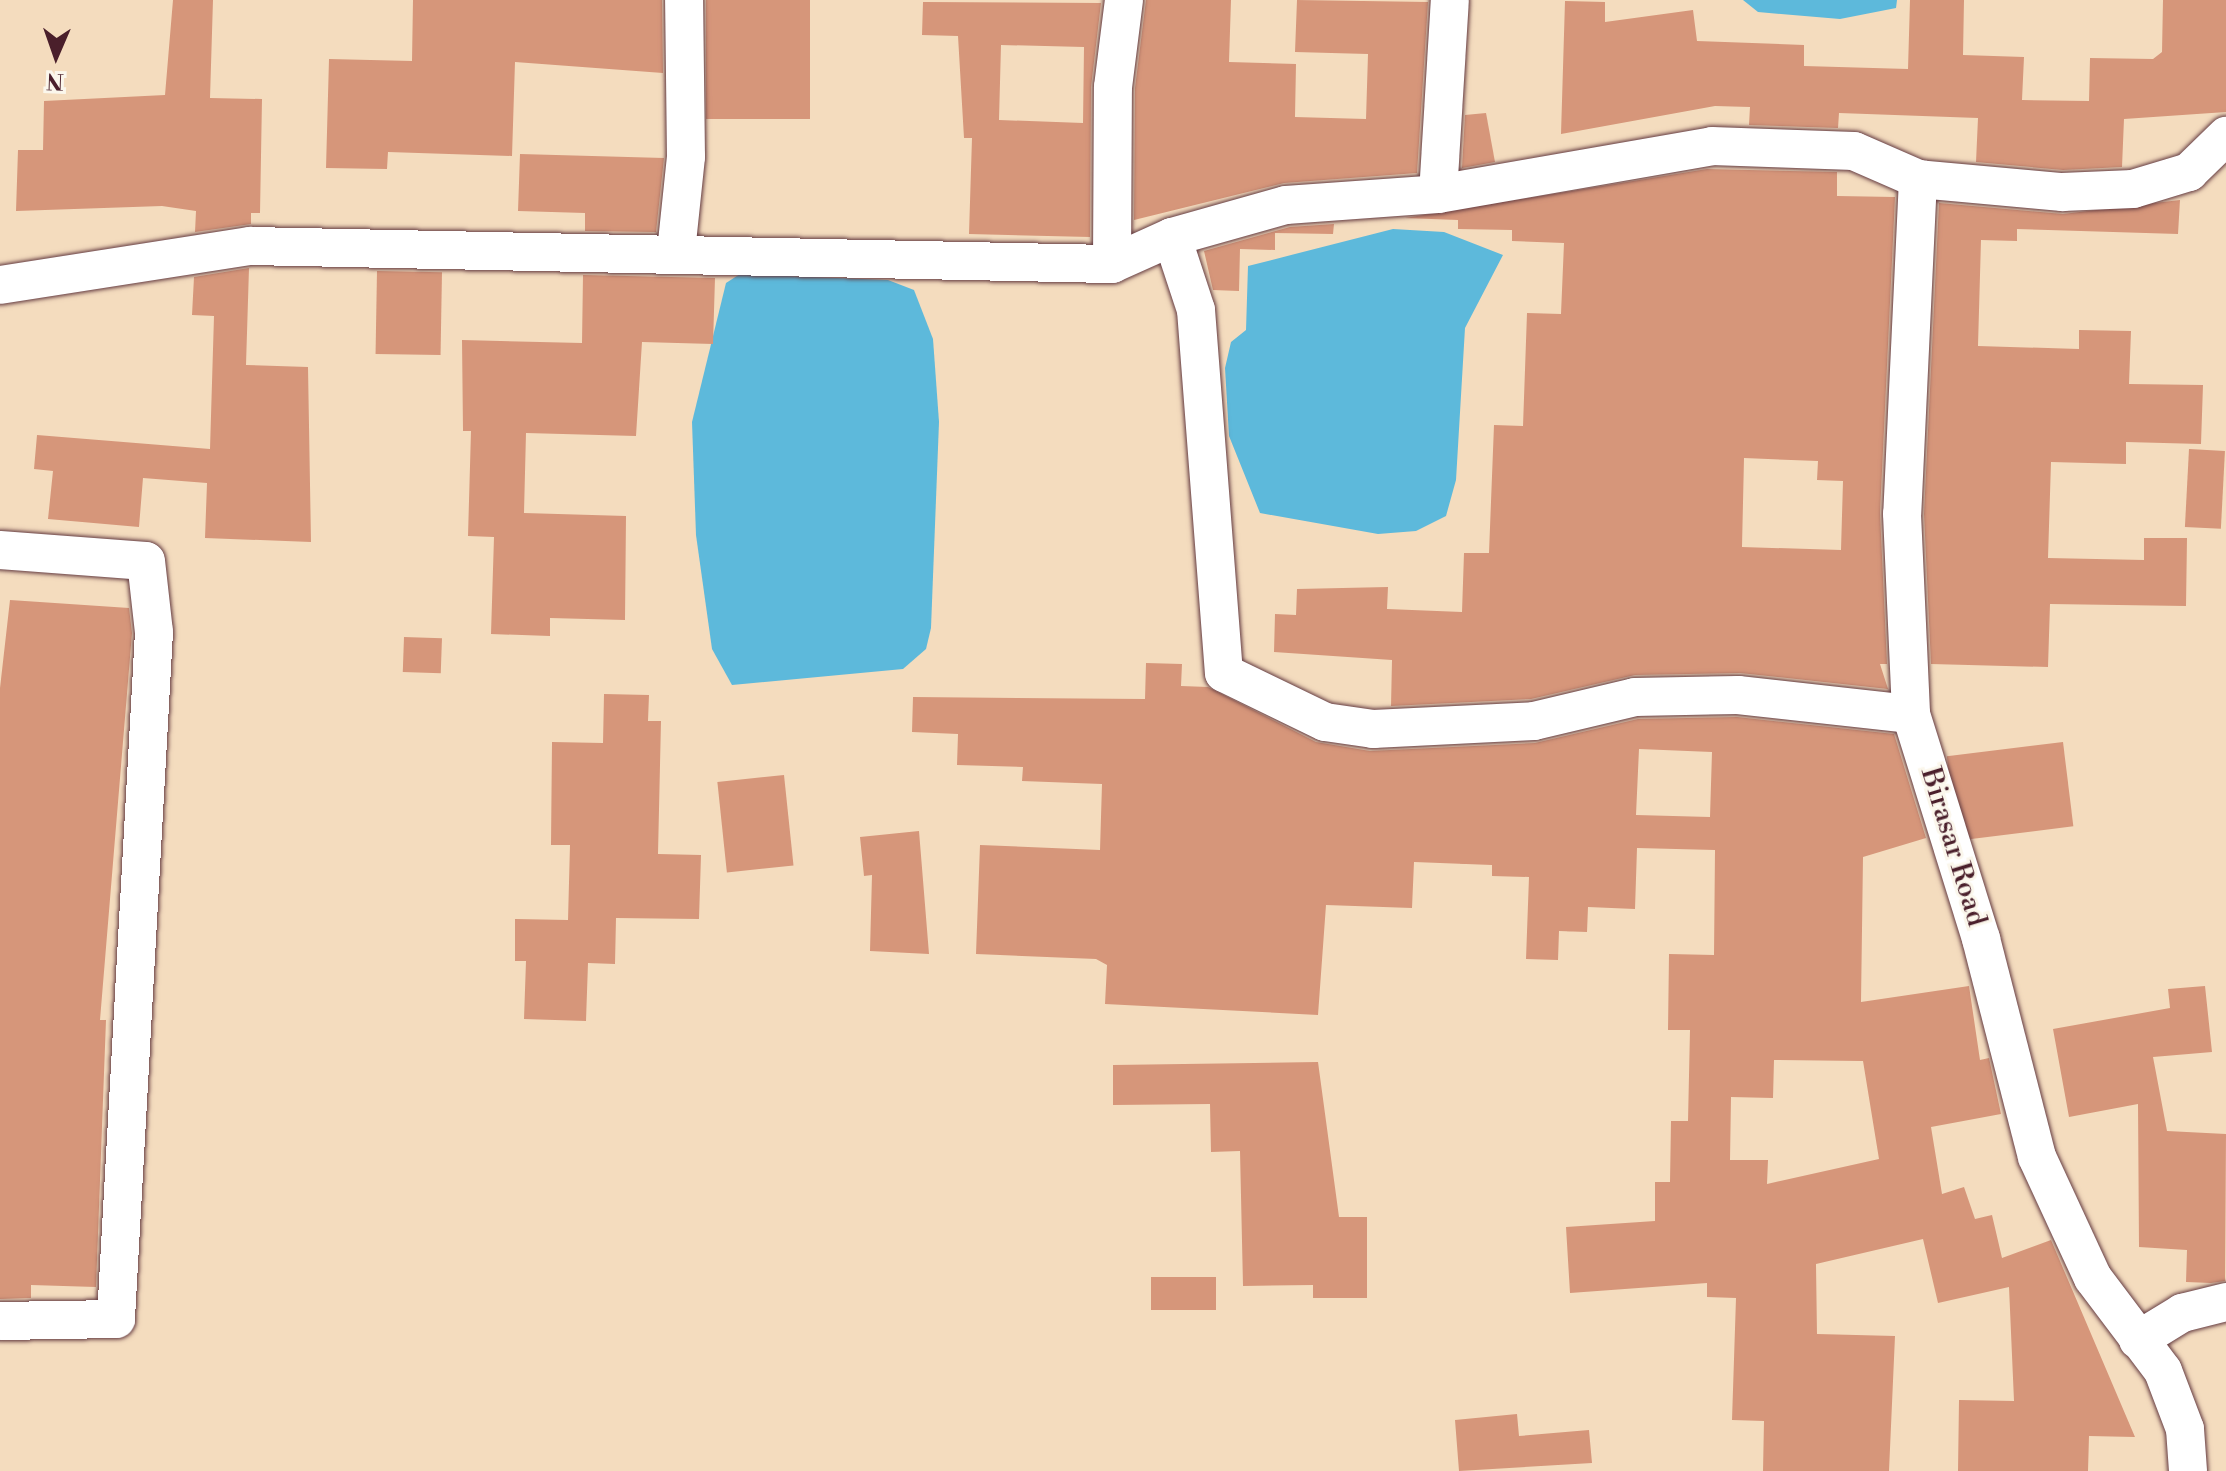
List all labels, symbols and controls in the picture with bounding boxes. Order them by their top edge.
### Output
north arrow [16,16,96,96]
text: N [46,67,64,94]
street label: Birasar Road [1913,764,1993,930]

